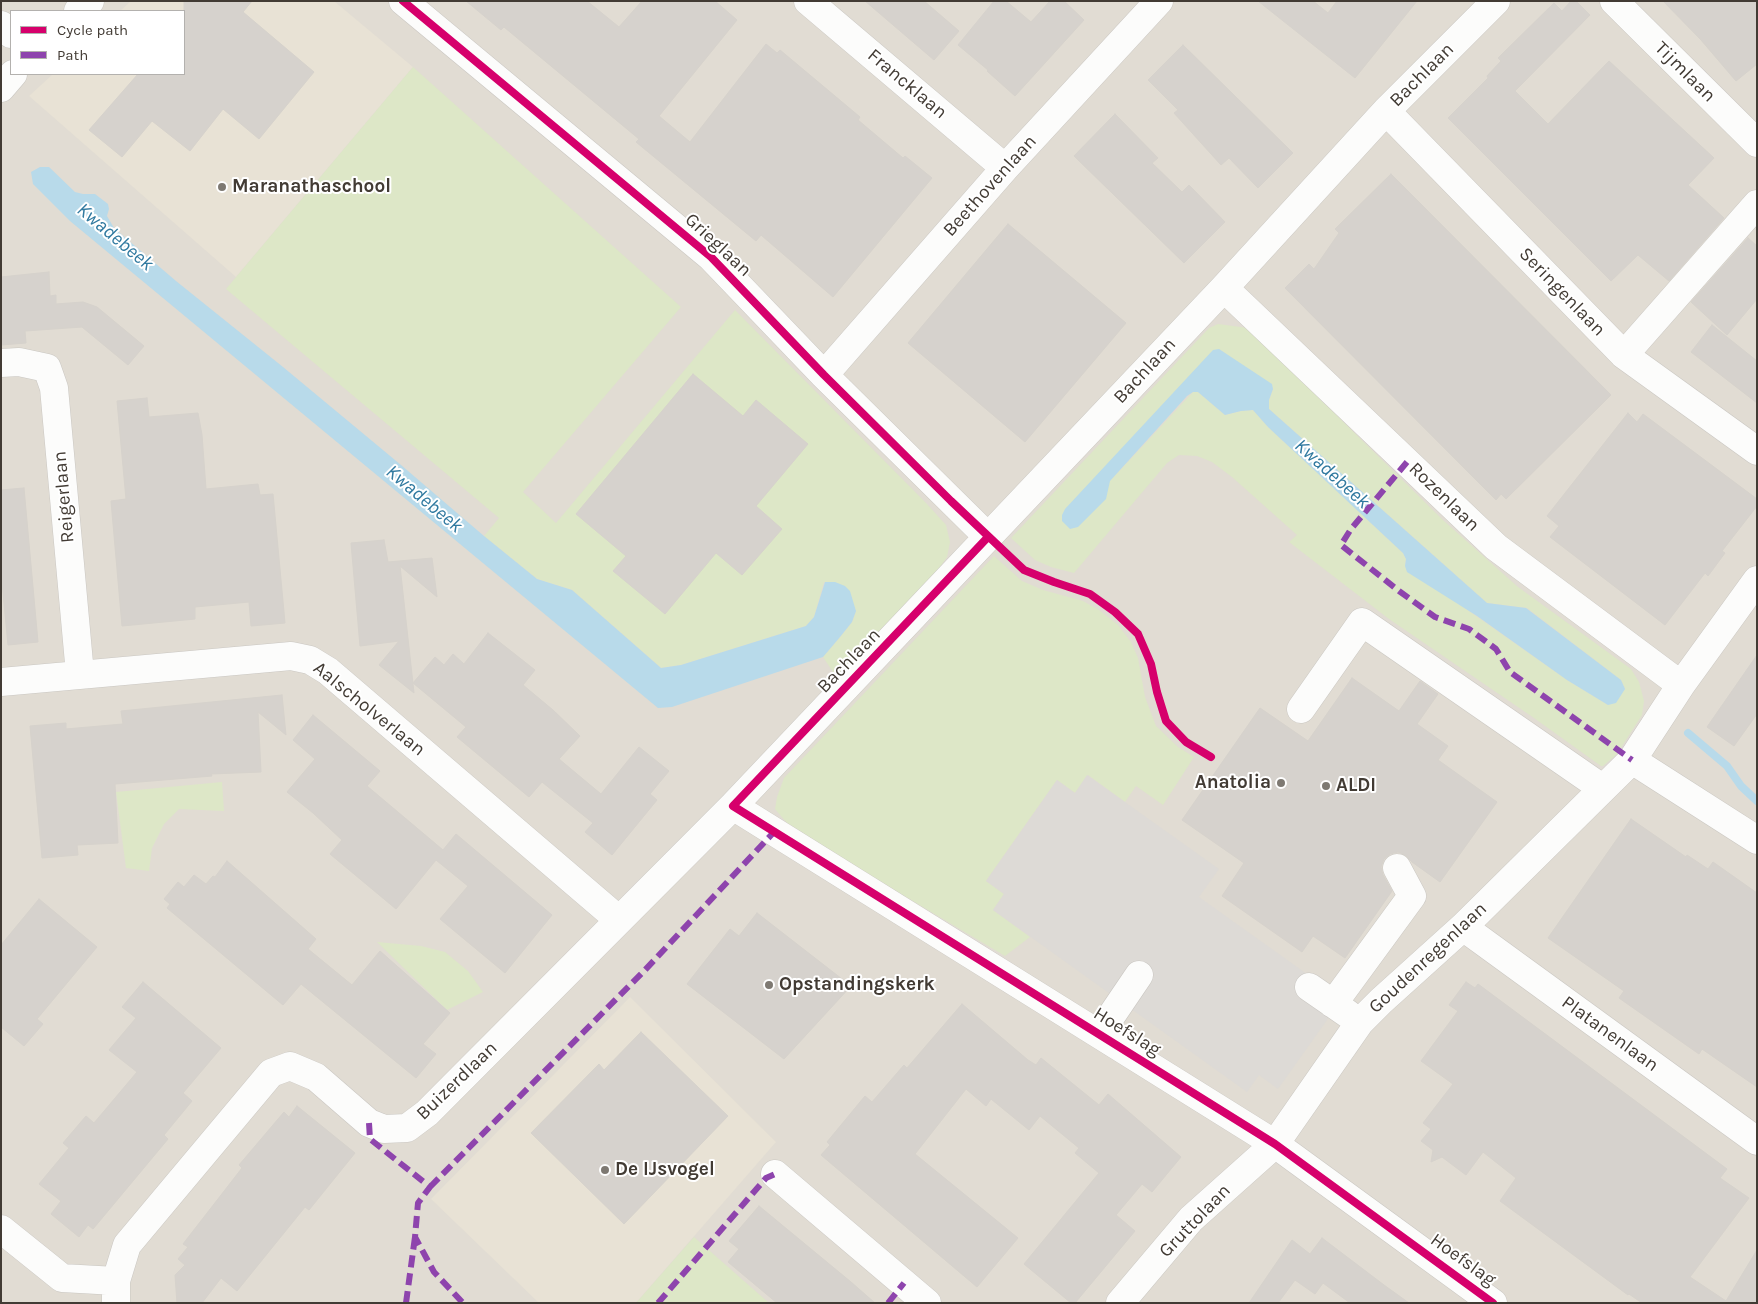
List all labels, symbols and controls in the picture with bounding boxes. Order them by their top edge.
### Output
legend [10,10,185,75]
text: Cycle path [57,21,128,39]
street label: Tijmlaan [1650,37,1720,107]
street label: Bachlaan [1385,38,1459,112]
street label: Francklaan [863,44,951,124]
text: Path [57,46,88,64]
street label: Beethovenlaan [938,131,1042,241]
place label: Maranathaschool [232,176,391,198]
marker: Maranathaschool [216,181,228,193]
water label: Kwadebeek [72,198,158,276]
street label: Grieglaan [680,208,756,282]
street label: Seringenlaan [1514,243,1610,341]
street label: Bachlaan [1109,334,1181,408]
water label: Kwadebeek [1289,434,1375,514]
street label: Reigerlaan [49,450,79,544]
street label: Rozenlaan [1404,458,1484,536]
water label: Kwadebeek [381,460,467,538]
street label: Bachlaan [813,624,885,698]
street label: Aalscholverlaan [308,657,430,761]
place label: Anatolia [1195,772,1271,794]
place label: ALDI [1336,775,1376,797]
marker: Anatolia [1275,777,1287,789]
marker: ALDI [1320,780,1332,792]
street label: Goudenregenlaan [1364,898,1492,1018]
place label: Opstandingskerk [779,974,935,996]
marker: Opstandingskerk [763,979,775,991]
street label: Platanenlaan [1557,991,1663,1077]
street label: Hoefslag [1089,1002,1165,1062]
street label: Buizerdlaan [412,1037,502,1125]
place label: De IJsvogel [615,1159,715,1181]
marker: De IJsvogel [599,1164,611,1176]
street label: Gruttolaan [1155,1180,1235,1262]
street label: Hoefslag [1426,1229,1500,1291]

